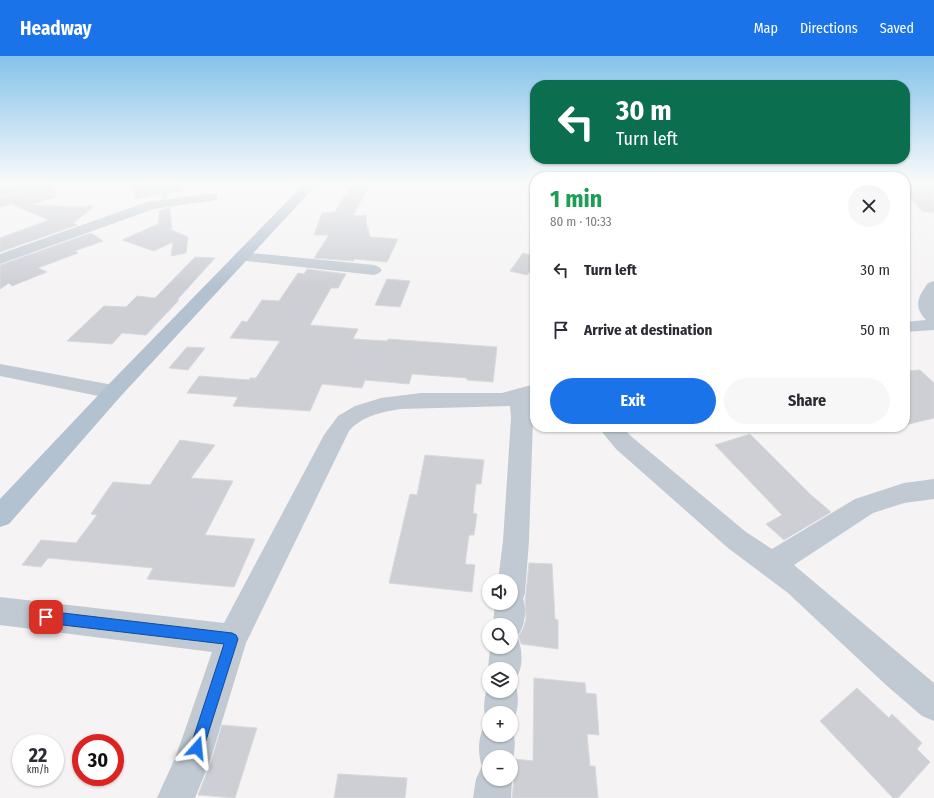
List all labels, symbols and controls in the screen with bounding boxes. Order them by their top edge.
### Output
text: Headway [20,17,92,40]
text: Map [754,20,778,37]
text: Directions [800,20,858,37]
text: Saved [880,20,914,37]
text: 30 m [616,94,672,127]
icon: left [550,96,602,148]
text: Turn left [616,128,678,150]
text: 1 min [550,185,602,213]
button: close [848,185,890,227]
text: 80 m · 10:33 [550,214,612,229]
icon: left [550,259,572,281]
text: Turn left [584,261,637,279]
text: 30 m [860,261,890,279]
icon: arrive [550,319,572,341]
text: Arrive at destination [584,321,712,339]
text: 50 m [860,321,890,339]
button: Exit [550,378,716,424]
button: Share [724,378,890,424]
map controls [482,574,518,786]
button: sound [482,574,518,610]
pin [29,600,63,634]
icon: arrive [35,606,57,628]
button: search [482,618,518,654]
button: layers [482,662,518,698]
button: + [482,706,518,742]
position arrow [176,727,218,769]
speed limit sign: 30 [72,734,124,786]
text: 22 [29,743,47,767]
button: − [482,750,518,786]
text: km/h [27,764,49,776]

